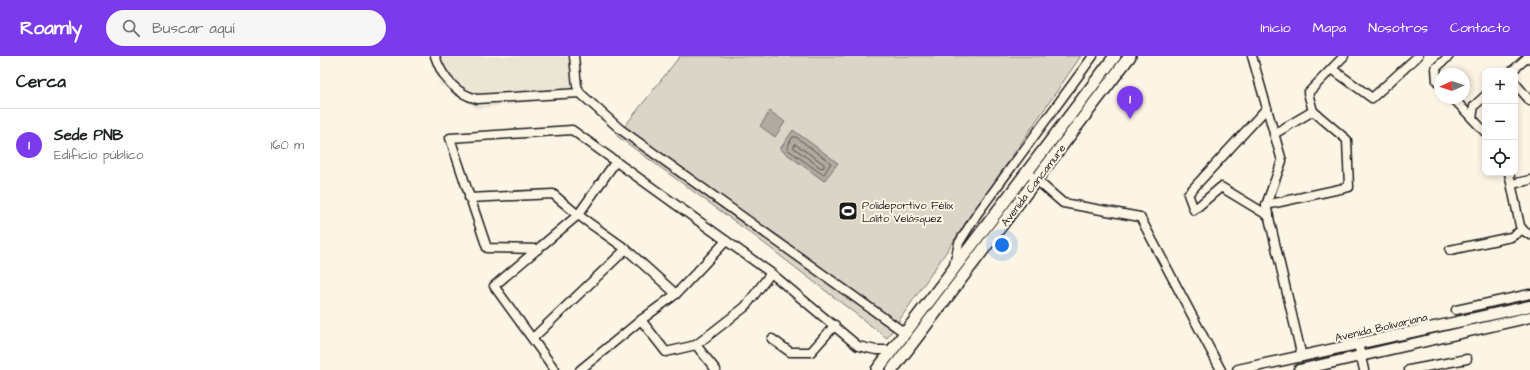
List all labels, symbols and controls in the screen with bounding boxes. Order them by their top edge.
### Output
search box [106,10,386,46]
text: Roamly [20,15,82,42]
icon: search [120,17,142,39]
text: Buscar aquí [152,18,235,39]
text: Inicio [1260,18,1291,38]
text: Mapa [1313,18,1346,38]
text: Nosotros [1368,18,1428,38]
text: Contacto [1450,18,1510,38]
north arrow [1434,68,1470,104]
map controls [1482,68,1518,176]
button: + [1482,68,1518,104]
text: Cerca [16,70,66,94]
pin: 1 [1117,86,1143,119]
button: − [1482,104,1518,140]
text: Sede PNB [54,125,123,146]
text: 1 [28,136,30,154]
text: 160 m [271,136,304,154]
button: locate [1482,140,1518,176]
street label: Avenida Cancamure [998,141,1069,229]
text: Edificio público [54,146,143,164]
place label: Polideportivo Félix Lalito Velásquez [862,198,954,226]
sports icon: Polideportivo Félix Lalito Velásquez [837,200,859,222]
your location [992,235,1012,255]
street label: Avenida Bolivariana [1333,309,1429,345]

